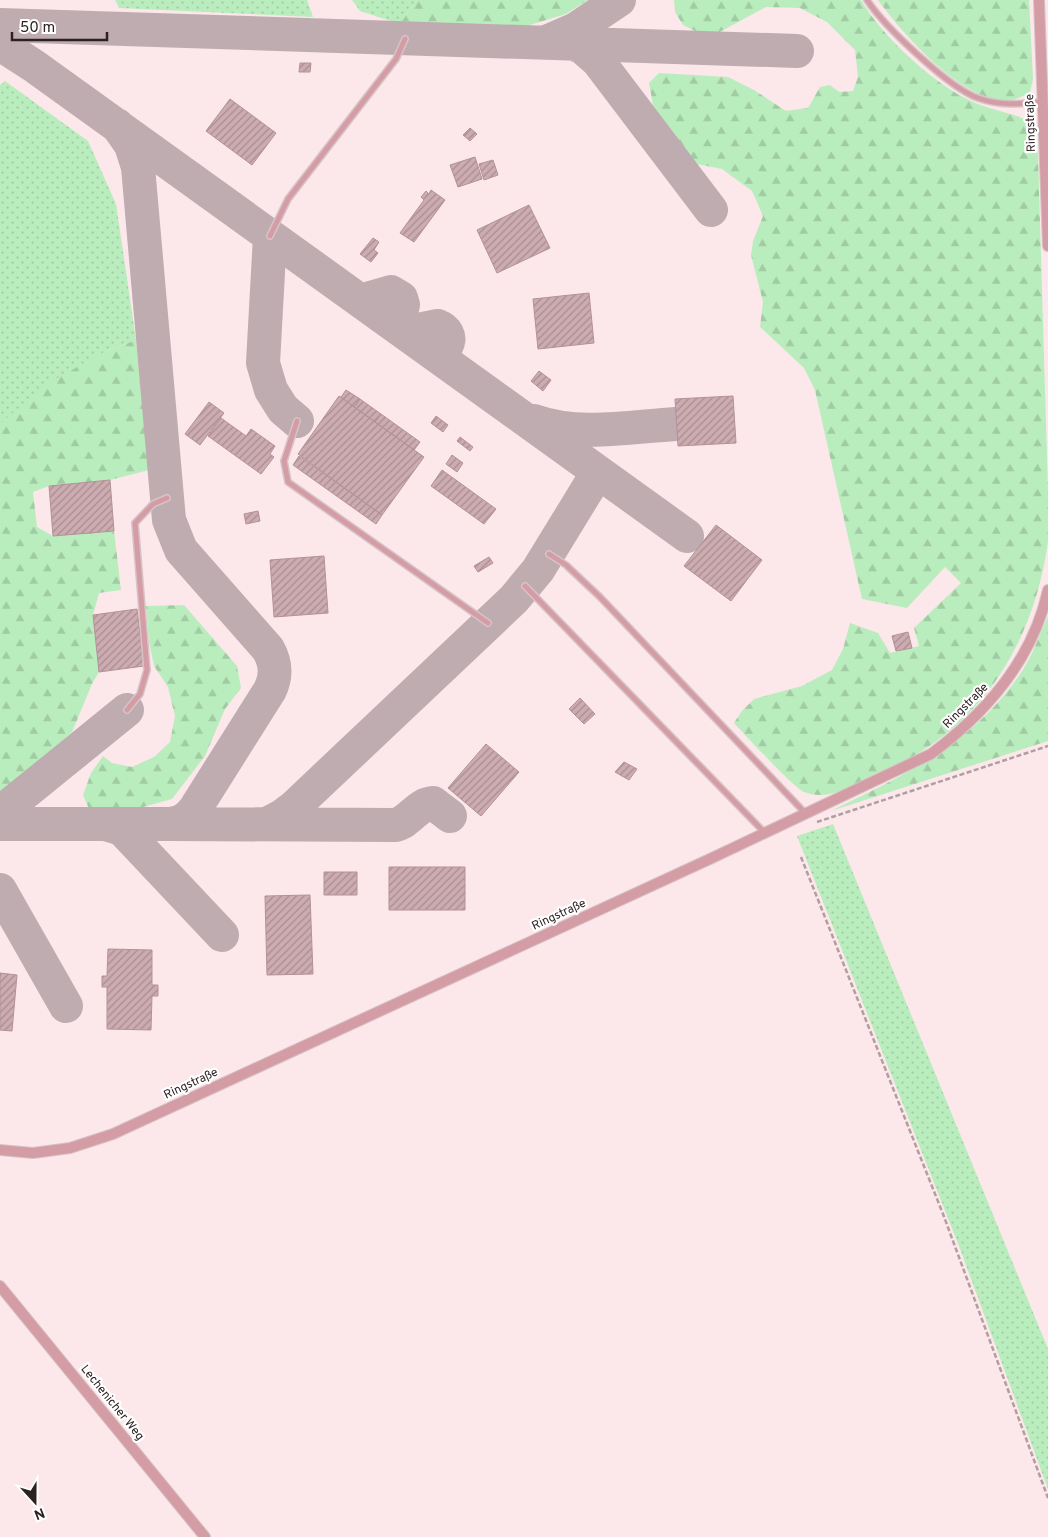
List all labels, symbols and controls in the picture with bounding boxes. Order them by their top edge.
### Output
scale bar [12,10,108,42]
text: 50 m [20,19,55,38]
street label: Ringstraße [1022,94,1040,152]
street label: Ringstraße [940,680,992,732]
street label: Ringstraße [529,895,589,935]
street label: Ringstraße [161,1064,221,1104]
street label: Lechenicher Weg [77,1362,147,1444]
north arrow [10,1477,60,1527]
text: N [31,1503,47,1522]

